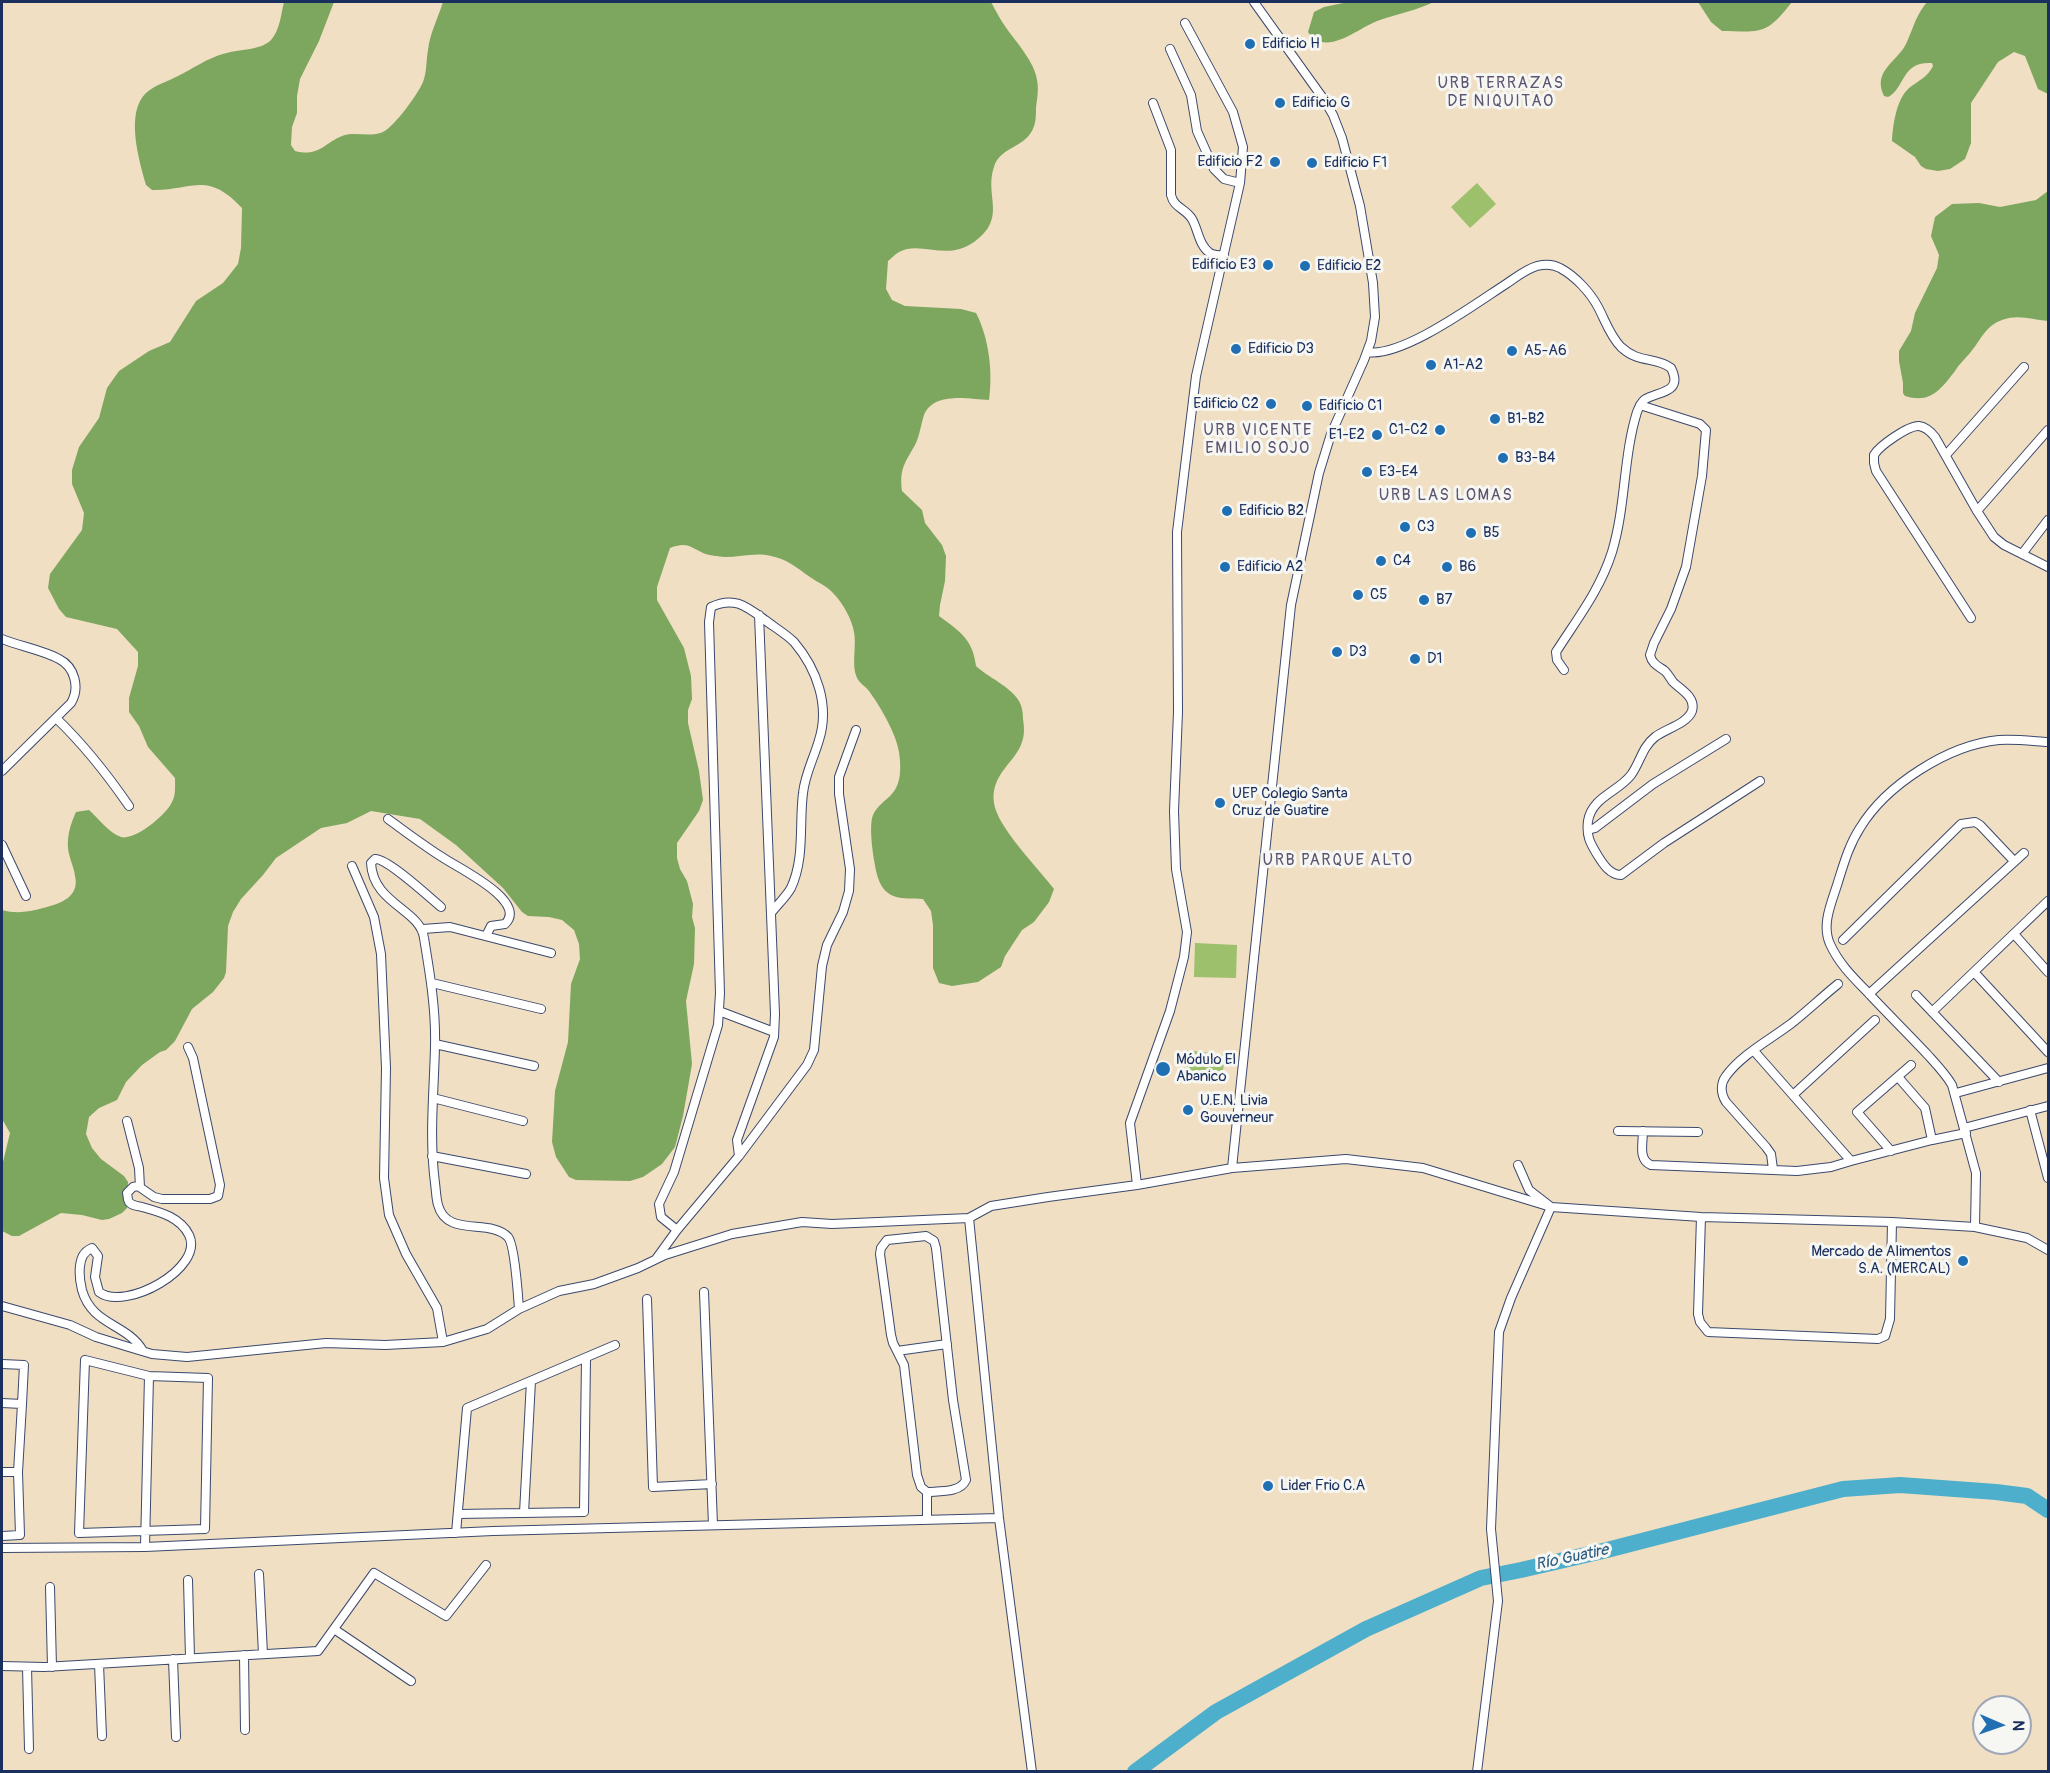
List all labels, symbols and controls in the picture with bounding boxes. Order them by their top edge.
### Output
place label: Edificio H [1262,35,1320,53]
marker: Edificio H [1243,37,1257,51]
district label: URB TERRAZAS DE NIQUITAO [1437,74,1565,112]
place label: Edificio G [1292,94,1350,112]
marker: Edificio G [1273,96,1287,110]
place label: Edificio F2 [1197,153,1263,171]
place label: Edificio F1 [1324,154,1387,172]
marker: Edificio F2 [1268,155,1282,169]
marker: Edificio F1 [1305,156,1319,170]
place label: Edificio E3 [1192,256,1256,274]
place label: Edificio E2 [1317,257,1381,275]
marker: Edificio E3 [1261,258,1275,272]
marker: Edificio E2 [1298,259,1312,273]
place label: Edificio D3 [1248,340,1314,358]
marker: Edificio D3 [1229,342,1243,356]
place label: A5-A6 [1524,342,1567,360]
marker: A5-A6 [1505,344,1519,358]
place label: A1-A2 [1443,356,1483,374]
marker: A1-A2 [1424,358,1438,372]
place label: Edificio C2 [1193,395,1259,413]
marker: Edificio C2 [1264,397,1278,411]
place label: Edificio C1 [1319,397,1382,415]
marker: Edificio C1 [1300,399,1314,413]
place label: B1-B2 [1507,410,1545,428]
marker: B1-B2 [1488,412,1502,426]
district label: URB VICENTE EMILIO SOJO [1203,421,1313,459]
place label: C1-C2 [1389,421,1428,439]
marker: C1-C2 [1433,423,1447,437]
place label: E1-E2 [1329,426,1365,444]
marker: E1-E2 [1370,428,1384,442]
place label: B3-B4 [1515,449,1555,467]
marker: B3-B4 [1496,451,1510,465]
place label: E3-E4 [1379,463,1418,481]
marker: E3-E4 [1360,465,1374,479]
district label: URB LAS LOMAS [1379,486,1513,506]
place label: Edificio B2 [1239,502,1304,520]
marker: Edificio B2 [1220,504,1234,518]
place label: C3 [1417,518,1435,536]
marker: C3 [1398,520,1412,534]
place label: B5 [1483,524,1500,542]
marker: B5 [1464,526,1478,540]
place label: C4 [1393,552,1411,570]
marker: C4 [1374,554,1388,568]
place label: Edificio A2 [1237,558,1303,576]
place label: B6 [1459,558,1476,576]
marker: Edificio A2 [1218,560,1232,574]
marker: B6 [1440,560,1454,574]
place label: C5 [1370,586,1387,604]
marker: C5 [1351,588,1365,602]
place label: B7 [1436,591,1452,609]
marker: B7 [1417,593,1431,607]
place label: D3 [1349,643,1367,661]
marker: D3 [1330,645,1344,659]
place label: D1 [1427,650,1442,668]
marker: D1 [1408,652,1422,666]
place label: UEP Colegio Santa Cruz de Guatire [1232,785,1348,820]
marker: UEP Colegio Santa Cruz de Guatire [1213,796,1227,810]
district label: URB PARQUE ALTO [1263,851,1413,871]
place label: Módulo El Abanico [1176,1051,1236,1086]
marker: Módulo El Abanico [1154,1060,1172,1078]
place label: U.E.N. Livia Gouverneur [1200,1092,1274,1127]
marker: U.E.N. Livia Gouverneur [1181,1103,1195,1117]
place label: Mercado de Alimentos S.A. (MERCAL) [1811,1243,1951,1278]
marker: Mercado de Alimentos S.A. (MERCAL) [1956,1254,1970,1268]
place label: Lider Frio C.A [1280,1477,1365,1495]
marker: Lider Frio C.A [1261,1479,1275,1493]
water label: Río Guatire [1534,1541,1610,1575]
north arrow [1972,1695,2032,1755]
text: N [2008,1720,2028,1731]

